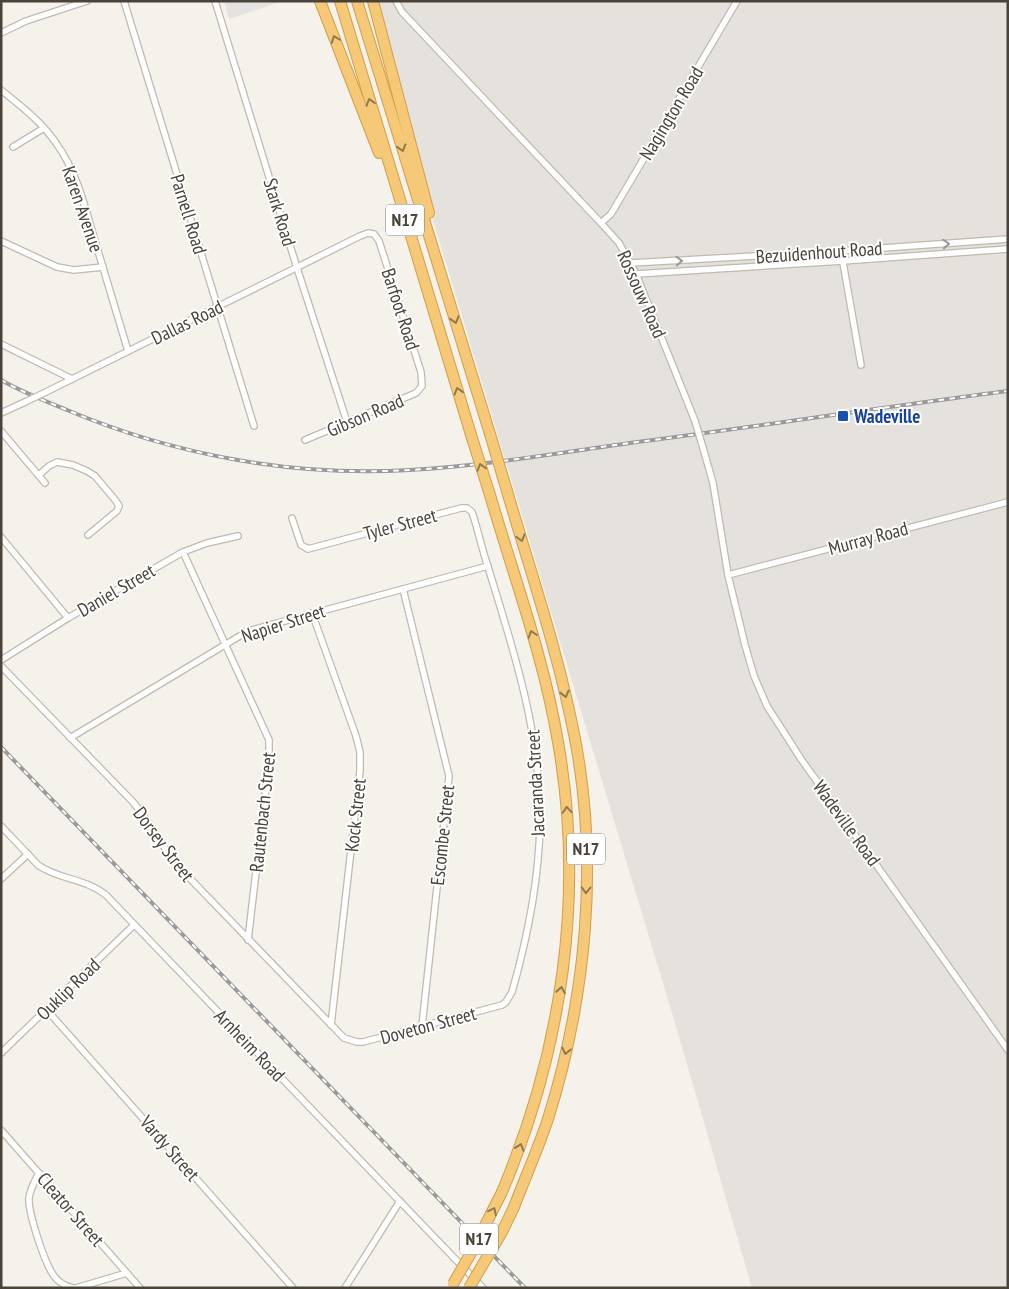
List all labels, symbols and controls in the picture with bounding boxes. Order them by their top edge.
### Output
one-way arrow [330,35,341,44]
street label: Nagington Road [634,62,708,164]
one-way arrow [365,98,375,106]
one-way arrow [397,144,407,152]
street label: Karen Avenue [57,163,109,255]
street label: Parnell Road [165,171,213,257]
street label: Stark Road [258,175,302,249]
road number: N17 [386,204,424,236]
street label: Bezuidenhout Road [755,236,883,268]
one-way arrow [942,238,950,249]
street label: Rossouw Road [612,247,672,341]
one-way arrow [675,255,683,266]
street label: Barfoot Road [377,265,425,353]
street label: Dallas Road [147,294,227,350]
one-way arrow [449,316,459,324]
street label: Gibson Road [323,388,407,442]
one-way arrow [453,388,463,396]
place label: Wadeville [853,404,920,428]
marker: Wadeville [836,409,850,423]
one-way arrow [477,463,487,471]
street label: Tyler Street [361,503,440,545]
street label: Murray Road [826,516,910,560]
one-way arrow [515,534,526,543]
street label: Daniel Street [73,558,160,622]
street label: Napier Street [238,598,329,648]
one-way arrow [528,631,538,639]
one-way arrow [559,690,570,699]
street label: Jacaranda Street [520,728,550,838]
street label: Rautenbach Street [244,750,280,873]
street label: Wadeville Road [808,775,886,871]
street label: Kock Street [339,776,371,853]
street label: Escombe Street [425,783,459,887]
street label: Dorsey Street [128,802,200,887]
one-way arrow [561,806,572,814]
road number: N17 [567,834,605,864]
one-way arrow [580,887,591,895]
street label: Ouklip Road [31,953,105,1025]
one-way arrow [555,986,565,994]
street label: Doveton Street [377,1001,479,1049]
street label: Arnheim Road [210,1004,290,1086]
one-way arrow [561,1047,572,1056]
street label: Vardy Street [134,1110,205,1186]
one-way arrow [515,1143,525,1152]
street label: Cleator Street [32,1167,110,1252]
one-way arrow [487,1207,497,1216]
road number: N17 [460,1224,498,1254]

